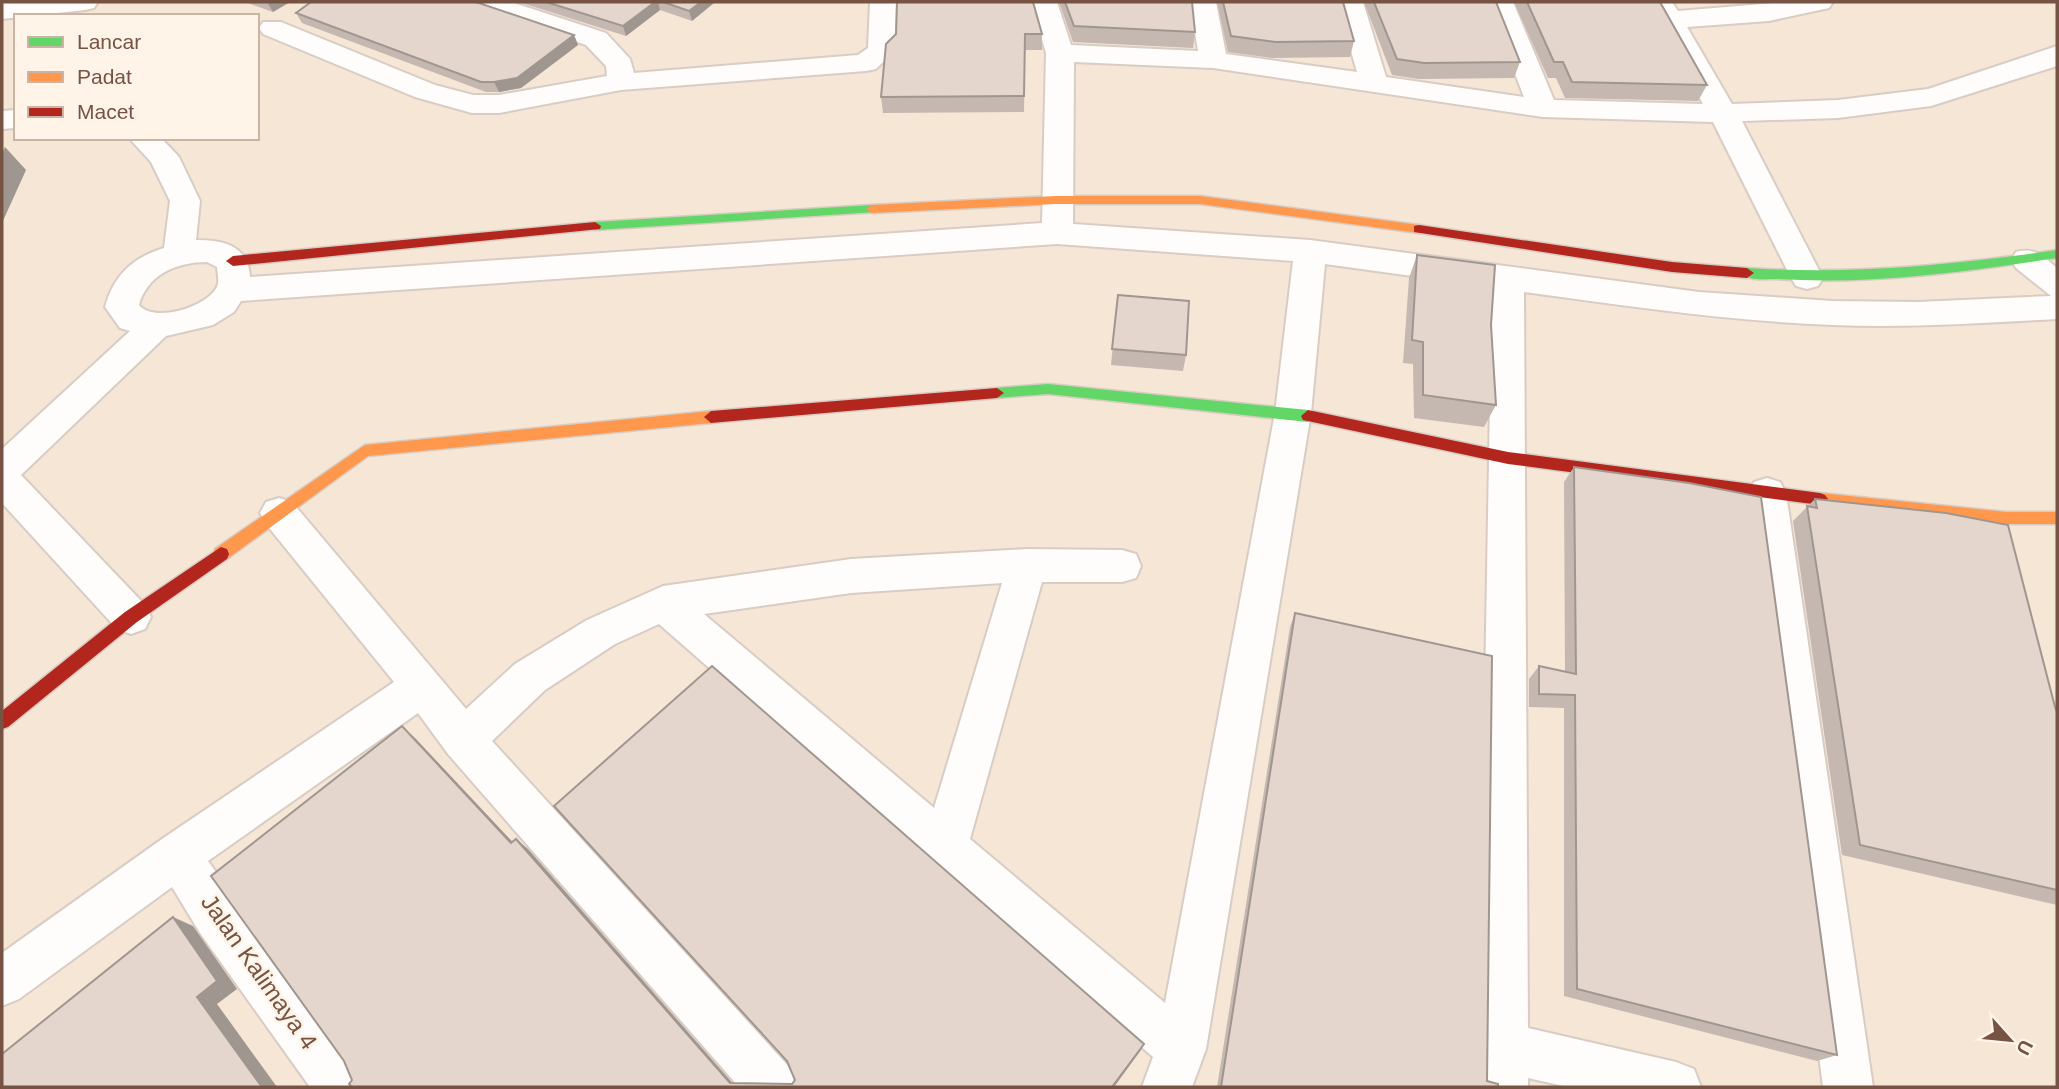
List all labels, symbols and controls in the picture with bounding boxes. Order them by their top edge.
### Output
legend [14,14,259,140]
text: Lancar [77,30,141,53]
text: Padat [77,65,132,88]
text: Macet [77,100,134,123]
street label: Jalan Kalimaya 4 [196,889,323,1054]
north arrow [1975,1005,2045,1075]
text: U [2012,1037,2037,1058]

